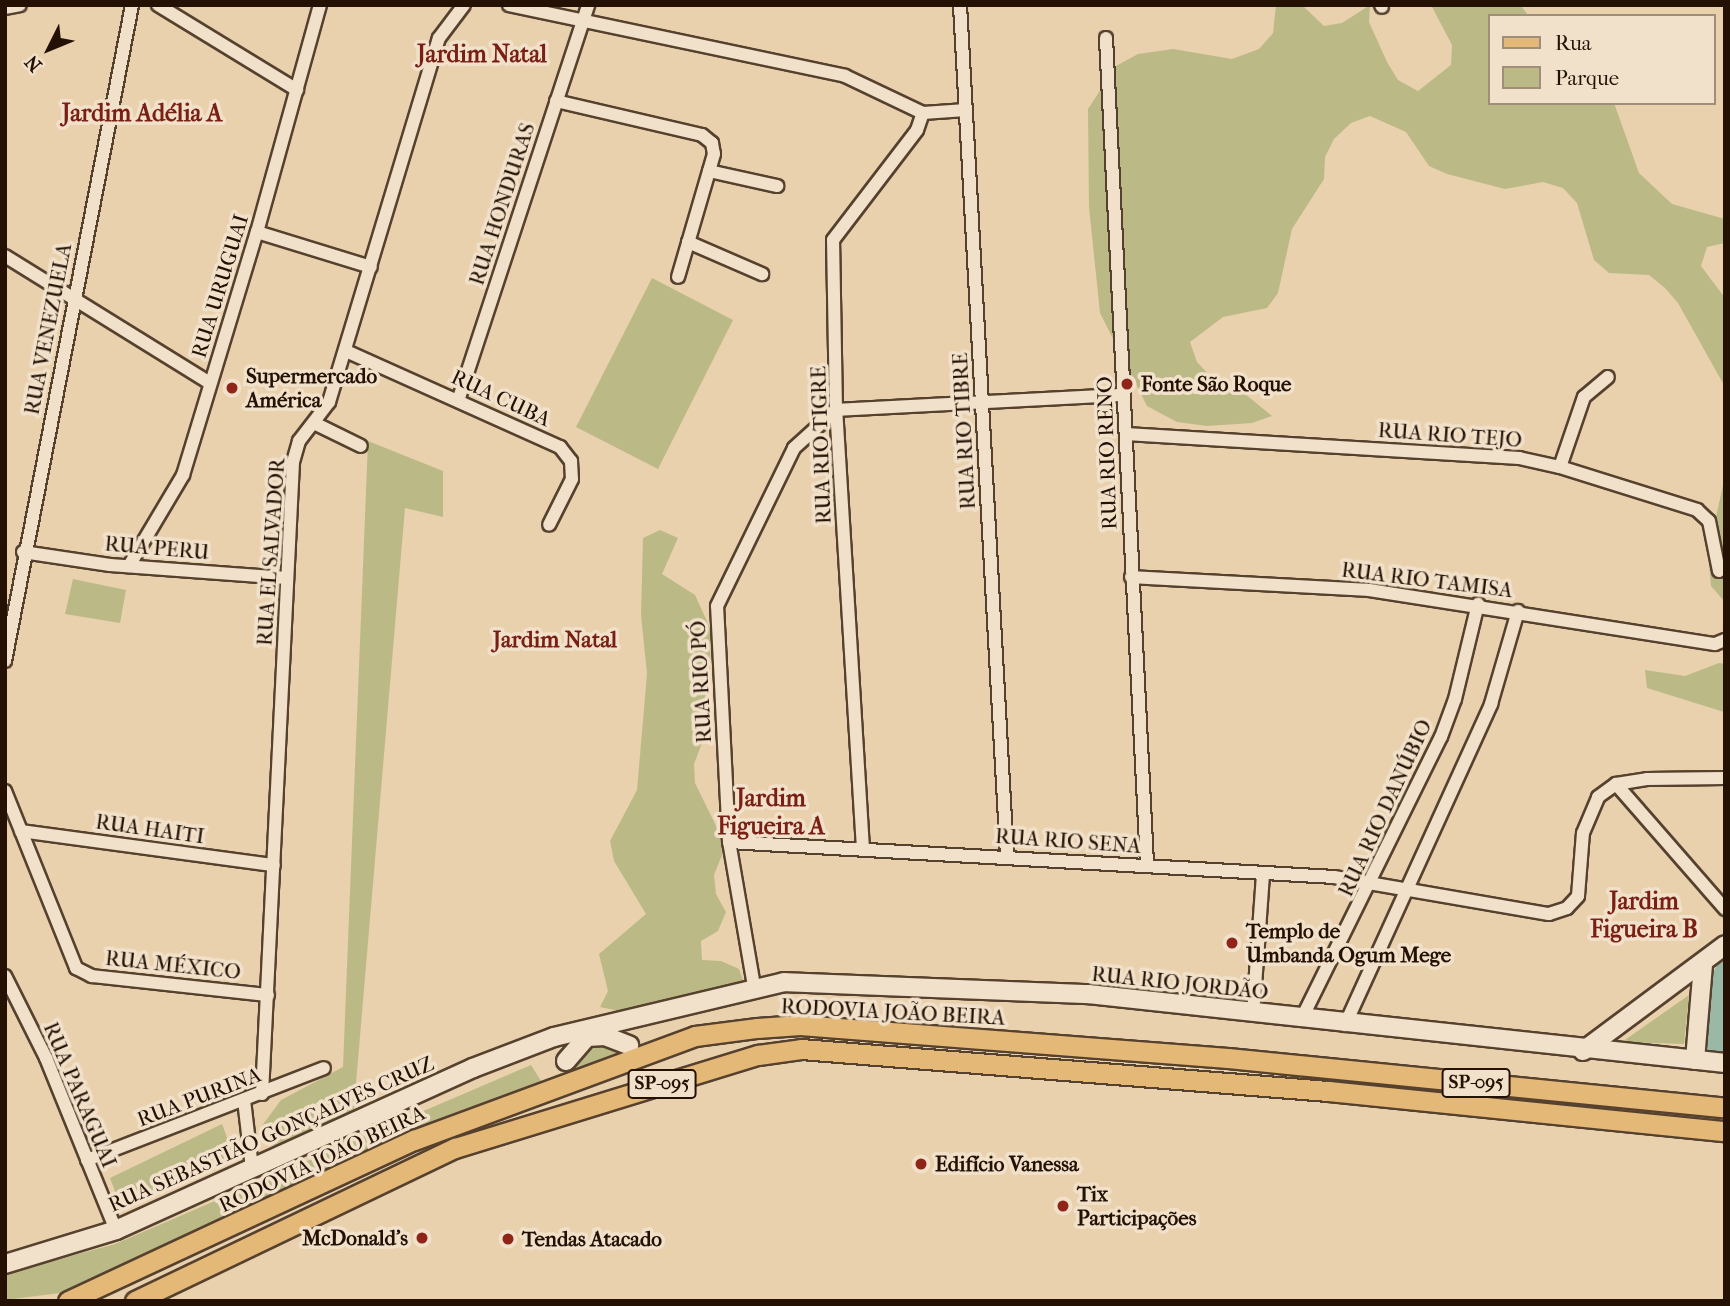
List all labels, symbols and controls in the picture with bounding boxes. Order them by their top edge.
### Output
north arrow [14,14,84,84]
legend [1488,14,1716,105]
text: Rua [1555,31,1592,55]
district label: Jardim Natal [417,41,547,69]
text: N [21,51,47,76]
text: Parque [1555,66,1619,90]
district label: Jardim Adélia A [62,100,222,128]
street label: RUA HONDURAS [464,120,540,288]
street label: RUA URUGUAI [186,211,254,361]
street label: RUA VENEZUELA [19,241,77,417]
street label: RUA RIO TIBRE [947,352,981,510]
place label: Supermercado América [246,363,377,413]
street label: RUA CUBA [447,364,555,432]
street label: RUA RIO TIGRE [806,365,836,525]
place label: Fonte São Roque [1141,371,1291,397]
street label: RUA RIO RENO [1092,376,1122,530]
marker: Fonte São Roque [1119,376,1135,392]
marker: Supermercado América [224,380,240,396]
street label: RUA RIO TEJO [1377,417,1523,453]
street label: RUA EL SALVADOR [252,457,290,647]
street label: RUA PERU [104,531,210,565]
street label: RUA RIO TAMISA [1340,557,1514,603]
street label: RUA RIO PÓ [685,620,717,744]
district label: Jardim Natal [493,626,617,654]
street label: RUA RIO DANÚBIO [1333,715,1437,901]
district label: Jardim Figueira A [717,785,825,841]
street label: RUA HAITI [94,809,206,849]
street label: RUA RIO SENA [994,823,1142,859]
district label: Jardim Figueira B [1590,888,1698,944]
place label: Templo de Umbanda Ogum Mege [1246,918,1451,968]
marker: Templo de Umbanda Ogum Mege [1224,935,1240,951]
street label: RUA MÉXICO [104,945,242,985]
street label: RUA RIO JORDÃO [1090,961,1270,1005]
street label: RODOVIA JOÃO BEIRA [780,994,1006,1030]
street label: RUA PARAGUAI [38,1018,122,1172]
street label: RUA SEBASTIÃO GONÇALVES CRUZ [104,1051,438,1217]
street label: RUA PURINA [134,1062,264,1132]
road number: SP-095 [627,1068,697,1100]
road number: SP-095 [1441,1068,1511,1098]
street label: RODOVIA JOÃO BEIRA [215,1100,429,1218]
place label: Edifício Vanessa [935,1151,1079,1177]
marker: Edifício Vanessa [913,1156,929,1172]
place label: Tix Participações [1077,1181,1196,1231]
marker: Tix Participações [1055,1198,1071,1214]
place label: McDonald's [302,1225,408,1251]
place label: Tendas Atacado [522,1226,662,1252]
marker: McDonald's [414,1230,430,1246]
marker: Tendas Atacado [500,1231,516,1247]

